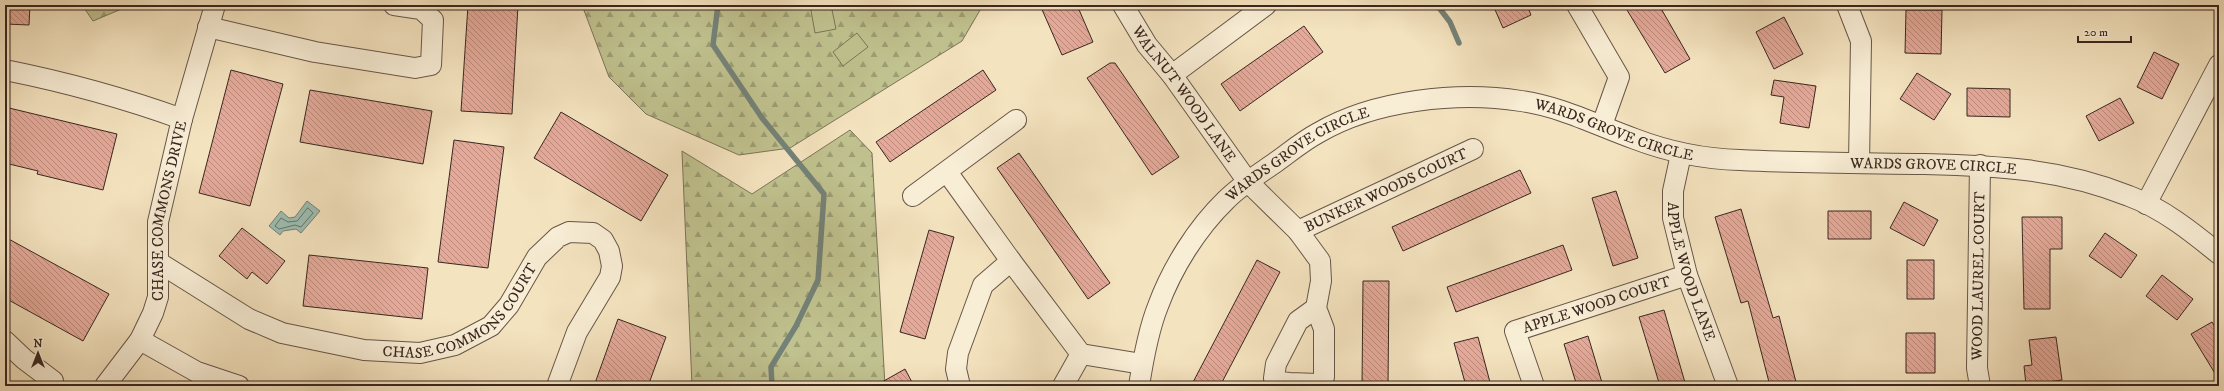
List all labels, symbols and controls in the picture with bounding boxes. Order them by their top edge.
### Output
scale bar [2078,18,2131,44]
street label: WALNUT WOOD LANE [1127,21,1240,166]
text: 20 m [2084,25,2108,40]
street label: WARDS GROVE CIRCLE [1532,95,1695,165]
street label: WARDS GROVE CIRCLE [1221,103,1372,206]
street label: CHASE COMMONS DRIVE [148,118,191,301]
street label: BUNKER WOODS COURT [1301,144,1471,237]
street label: WARDS GROVE CIRCLE [1849,154,2018,179]
street label: WOOD LAUREL COURT [1968,191,1989,362]
street label: APPLE WOOD LANE [1663,202,1720,344]
street label: CHASE COMMONS COURT [382,259,542,363]
street label: APPLE WOOD COURT [1520,272,1674,338]
north arrow [18,333,58,373]
text: N [33,337,43,351]

